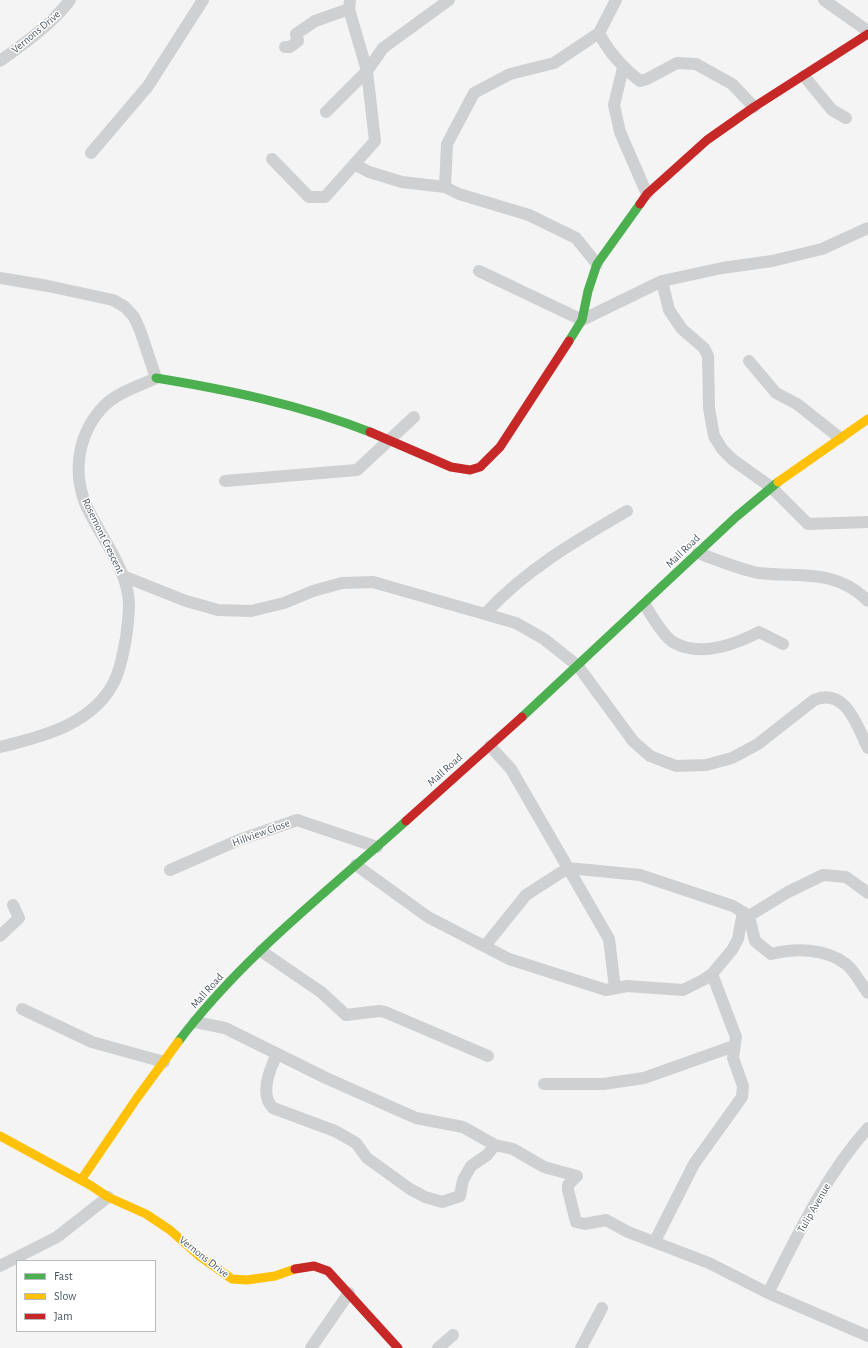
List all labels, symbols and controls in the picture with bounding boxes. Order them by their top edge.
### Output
street label: Vernons Drive [9,8,63,56]
street label: Rosemont Crescent [79,496,127,576]
street label: Mall Road [663,531,703,571]
street label: Mall Road [425,751,465,789]
street label: Hillview Close [230,817,292,849]
street label: Mall Road [188,971,226,1011]
street label: Tulip Avenue [795,1181,833,1235]
street label: Vernons Drive [176,1233,232,1281]
legend [16,1260,156,1332]
text: Fast [54,1270,73,1282]
text: Slow [54,1290,76,1302]
text: Jam [54,1310,73,1322]

